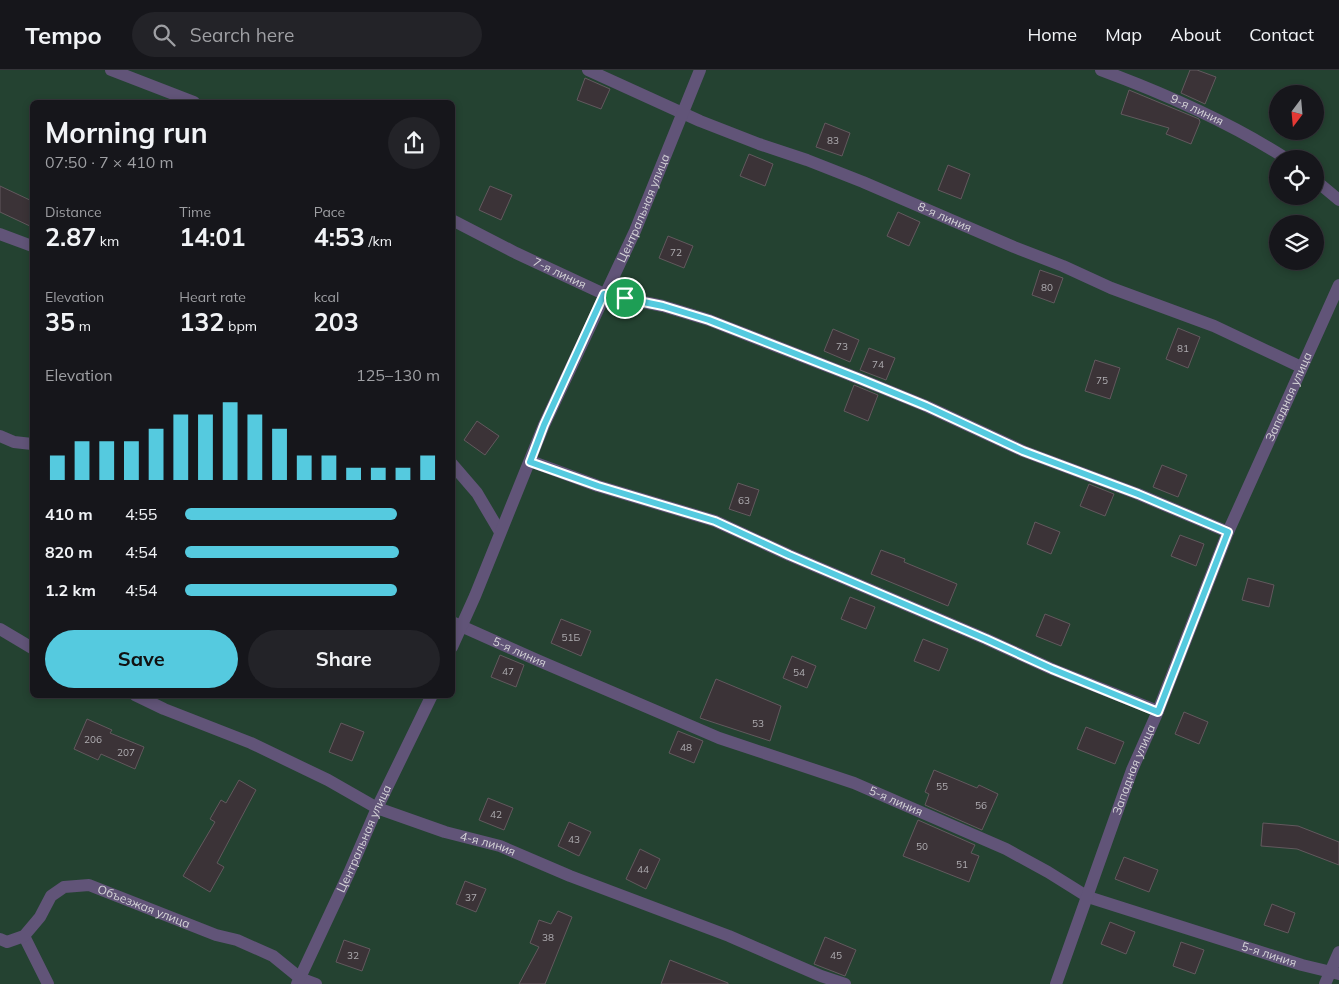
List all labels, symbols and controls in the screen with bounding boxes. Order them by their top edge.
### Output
search box [132,12,482,57]
text: Tempo [25,20,102,50]
icon: search [150,21,178,49]
text: Search here [190,23,294,47]
text: Home [1027,23,1077,46]
text: Map [1105,23,1142,46]
text: About [1170,23,1221,46]
text: Contact [1249,23,1314,46]
north arrow [1269,85,1324,140]
map controls [1269,85,1324,270]
street label: 9-я линия [1168,91,1226,128]
text: Morning run [45,115,208,150]
button: share [388,117,440,169]
house number: 83 [827,134,839,147]
button: locate [1269,150,1324,205]
street label: Центральная улица [613,151,672,265]
text: 07:50 · 7 × 410 m [45,152,174,172]
street label: 8-я линия [916,198,974,235]
text: Distance [45,203,102,221]
text: Time [179,203,211,221]
text: Pace [314,203,345,221]
button: layers [1269,215,1324,270]
text: 2.87 [45,221,96,252]
text: 14:01 [179,221,246,252]
text: 4:53 [314,221,365,252]
text: km [96,232,119,250]
text: /km [365,232,392,250]
house number: 72 [670,246,682,259]
street label: 7-я линия [531,254,589,292]
pin [604,277,646,319]
house number: 80 [1041,281,1053,294]
icon: arrive [611,284,639,312]
text: Elevation [45,288,104,306]
text: Heart rate [179,288,246,306]
text: kcal [314,288,339,306]
text: 35 [45,306,75,337]
text: 132 [179,306,224,337]
text: 203 [314,306,359,337]
text: m [75,317,91,335]
text: bpm [224,317,257,335]
house number: 73 [836,340,848,353]
house number: 81 [1177,342,1189,355]
street label: Западная улица [1262,350,1315,444]
house number: 74 [872,358,884,371]
text: Elevation [45,365,113,385]
text: 125–130 m [356,365,440,385]
house number: 75 [1096,374,1108,387]
house number: 63 [738,494,750,507]
text: 410 m [45,504,93,524]
text: 4:55 [125,504,157,524]
text: 820 m [45,542,93,562]
text: 4:54 [125,542,157,562]
text: 1.2 km [45,580,96,600]
text: 4:54 [125,580,157,600]
button: Save [45,630,238,688]
button: Share [248,630,440,688]
house number: 51Б [562,631,581,644]
street label: 5-я линия [491,633,549,670]
house number: 47 [502,665,514,678]
house number: 54 [793,666,805,679]
house number: 53 [752,717,764,730]
street label: Западная улица [1109,722,1158,817]
house number: 206 [84,733,102,746]
house number: 48 [680,741,692,754]
house number: 207 [117,746,135,759]
house number: 55 [936,780,948,793]
street label: Центральная улица [333,782,394,895]
street label: 5-я линия [867,782,925,819]
house number: 56 [975,799,987,812]
house number: 42 [490,808,502,821]
street label: 4-я линия [459,828,518,859]
house number: 43 [568,833,580,846]
house number: 50 [916,840,928,853]
house number: 51 [956,858,968,871]
house number: 44 [637,863,649,876]
street label: Объезжая улица [95,881,193,931]
house number: 37 [465,891,477,904]
house number: 38 [542,931,554,944]
street label: 5-я линия [1240,938,1299,970]
house number: 32 [347,949,359,962]
house number: 45 [830,949,842,962]

